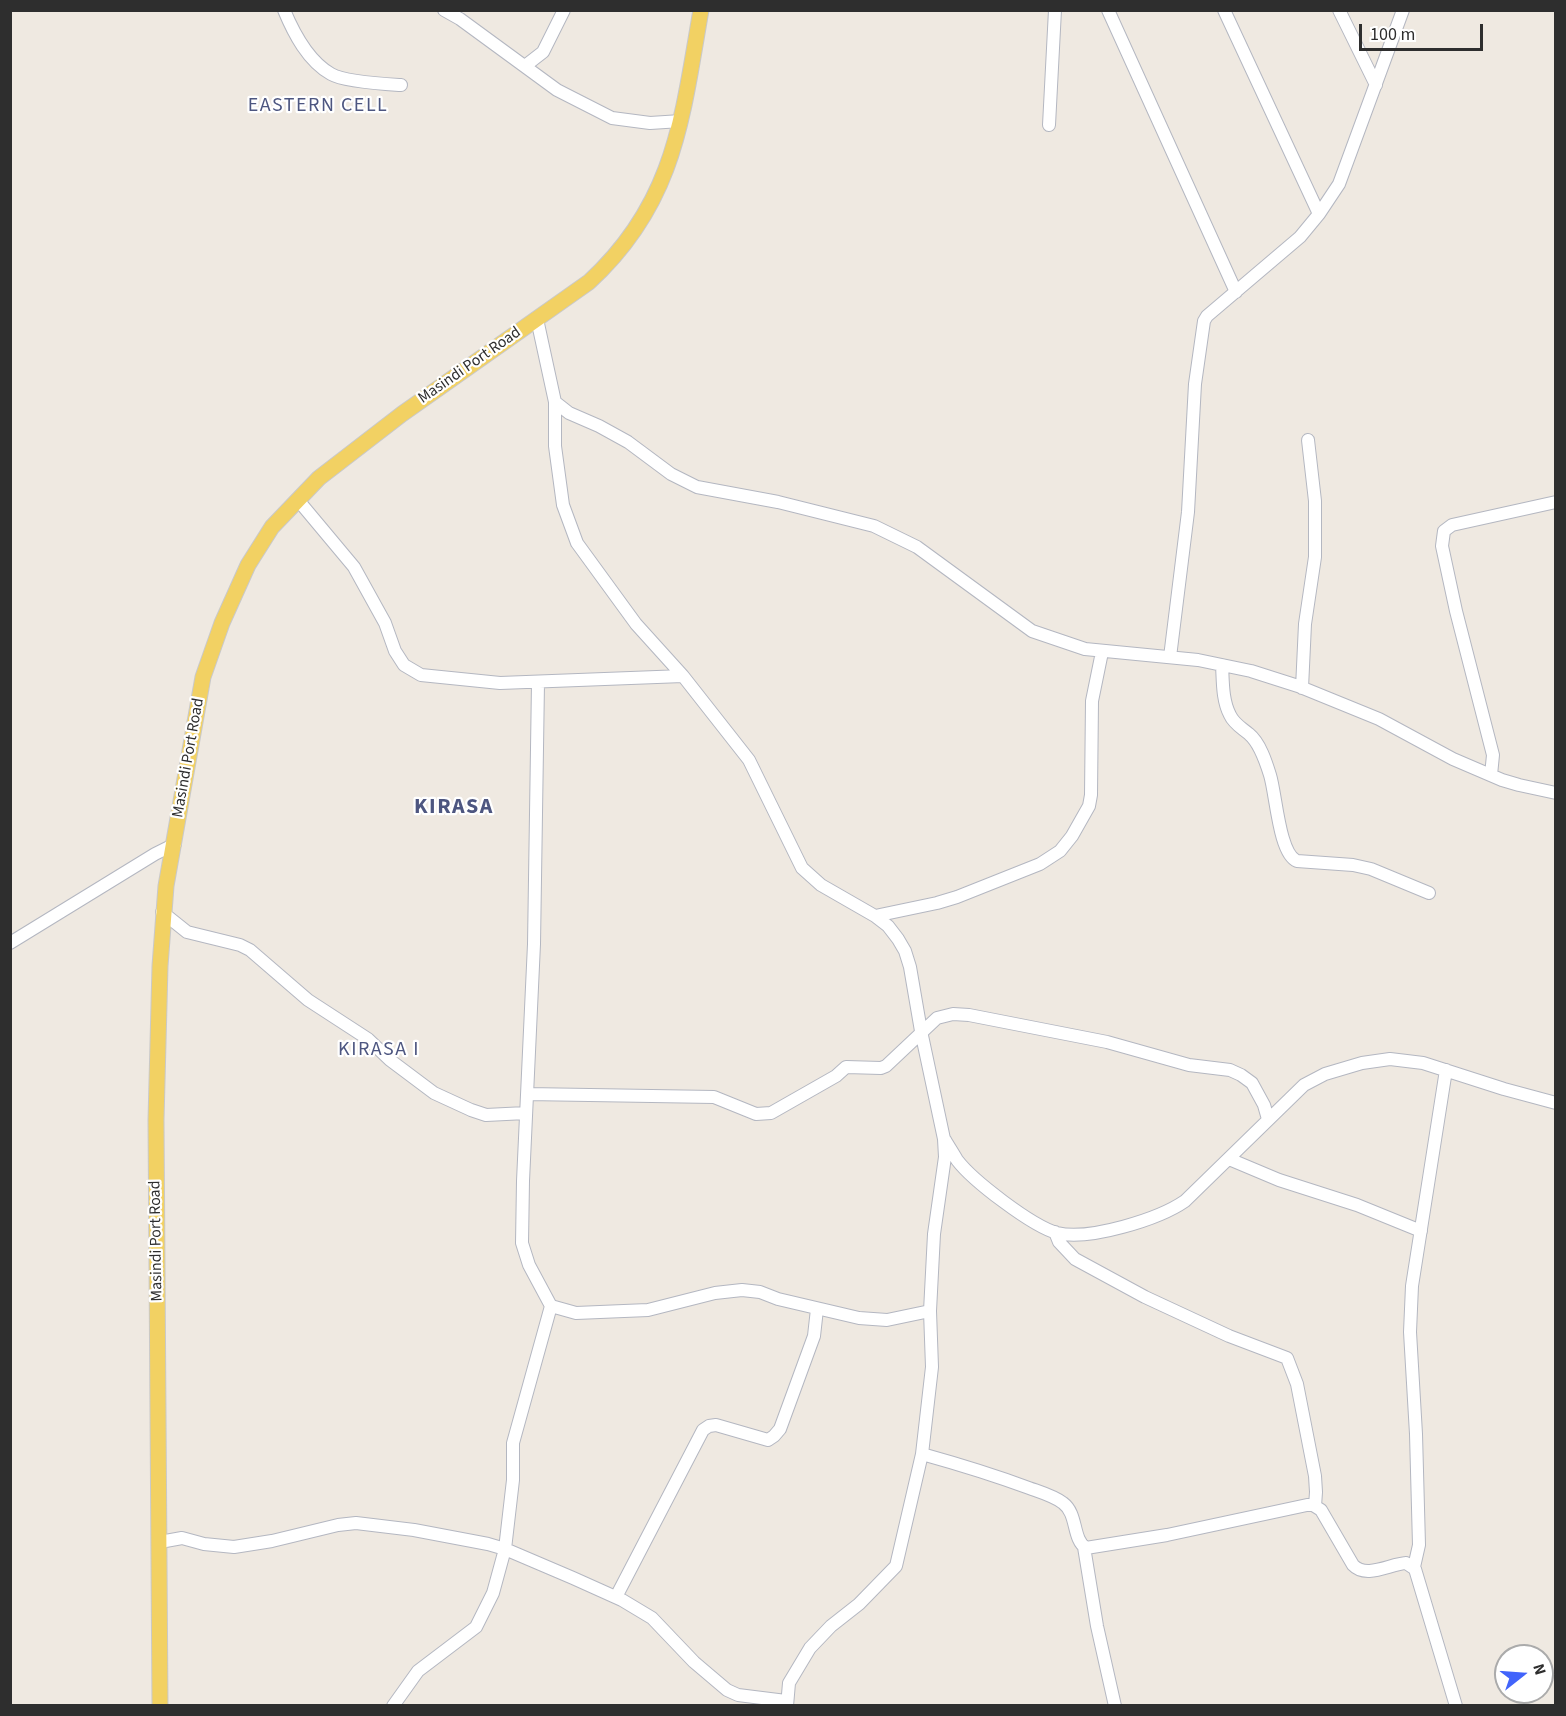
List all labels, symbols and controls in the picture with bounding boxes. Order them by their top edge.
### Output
scale bar [1362,12,1486,50]
text: 100 m [1370,22,1415,47]
district label: EASTERN CELL [248,95,388,119]
street label: Masindi Port Road [415,323,525,409]
street label: Masindi Port Road [169,697,209,819]
district label: KIRASA [414,795,494,821]
district label: KIRASA I [338,1039,420,1063]
street label: Masindi Port Road [146,1180,168,1302]
north arrow [1494,1644,1554,1704]
text: N [1527,1661,1551,1678]

